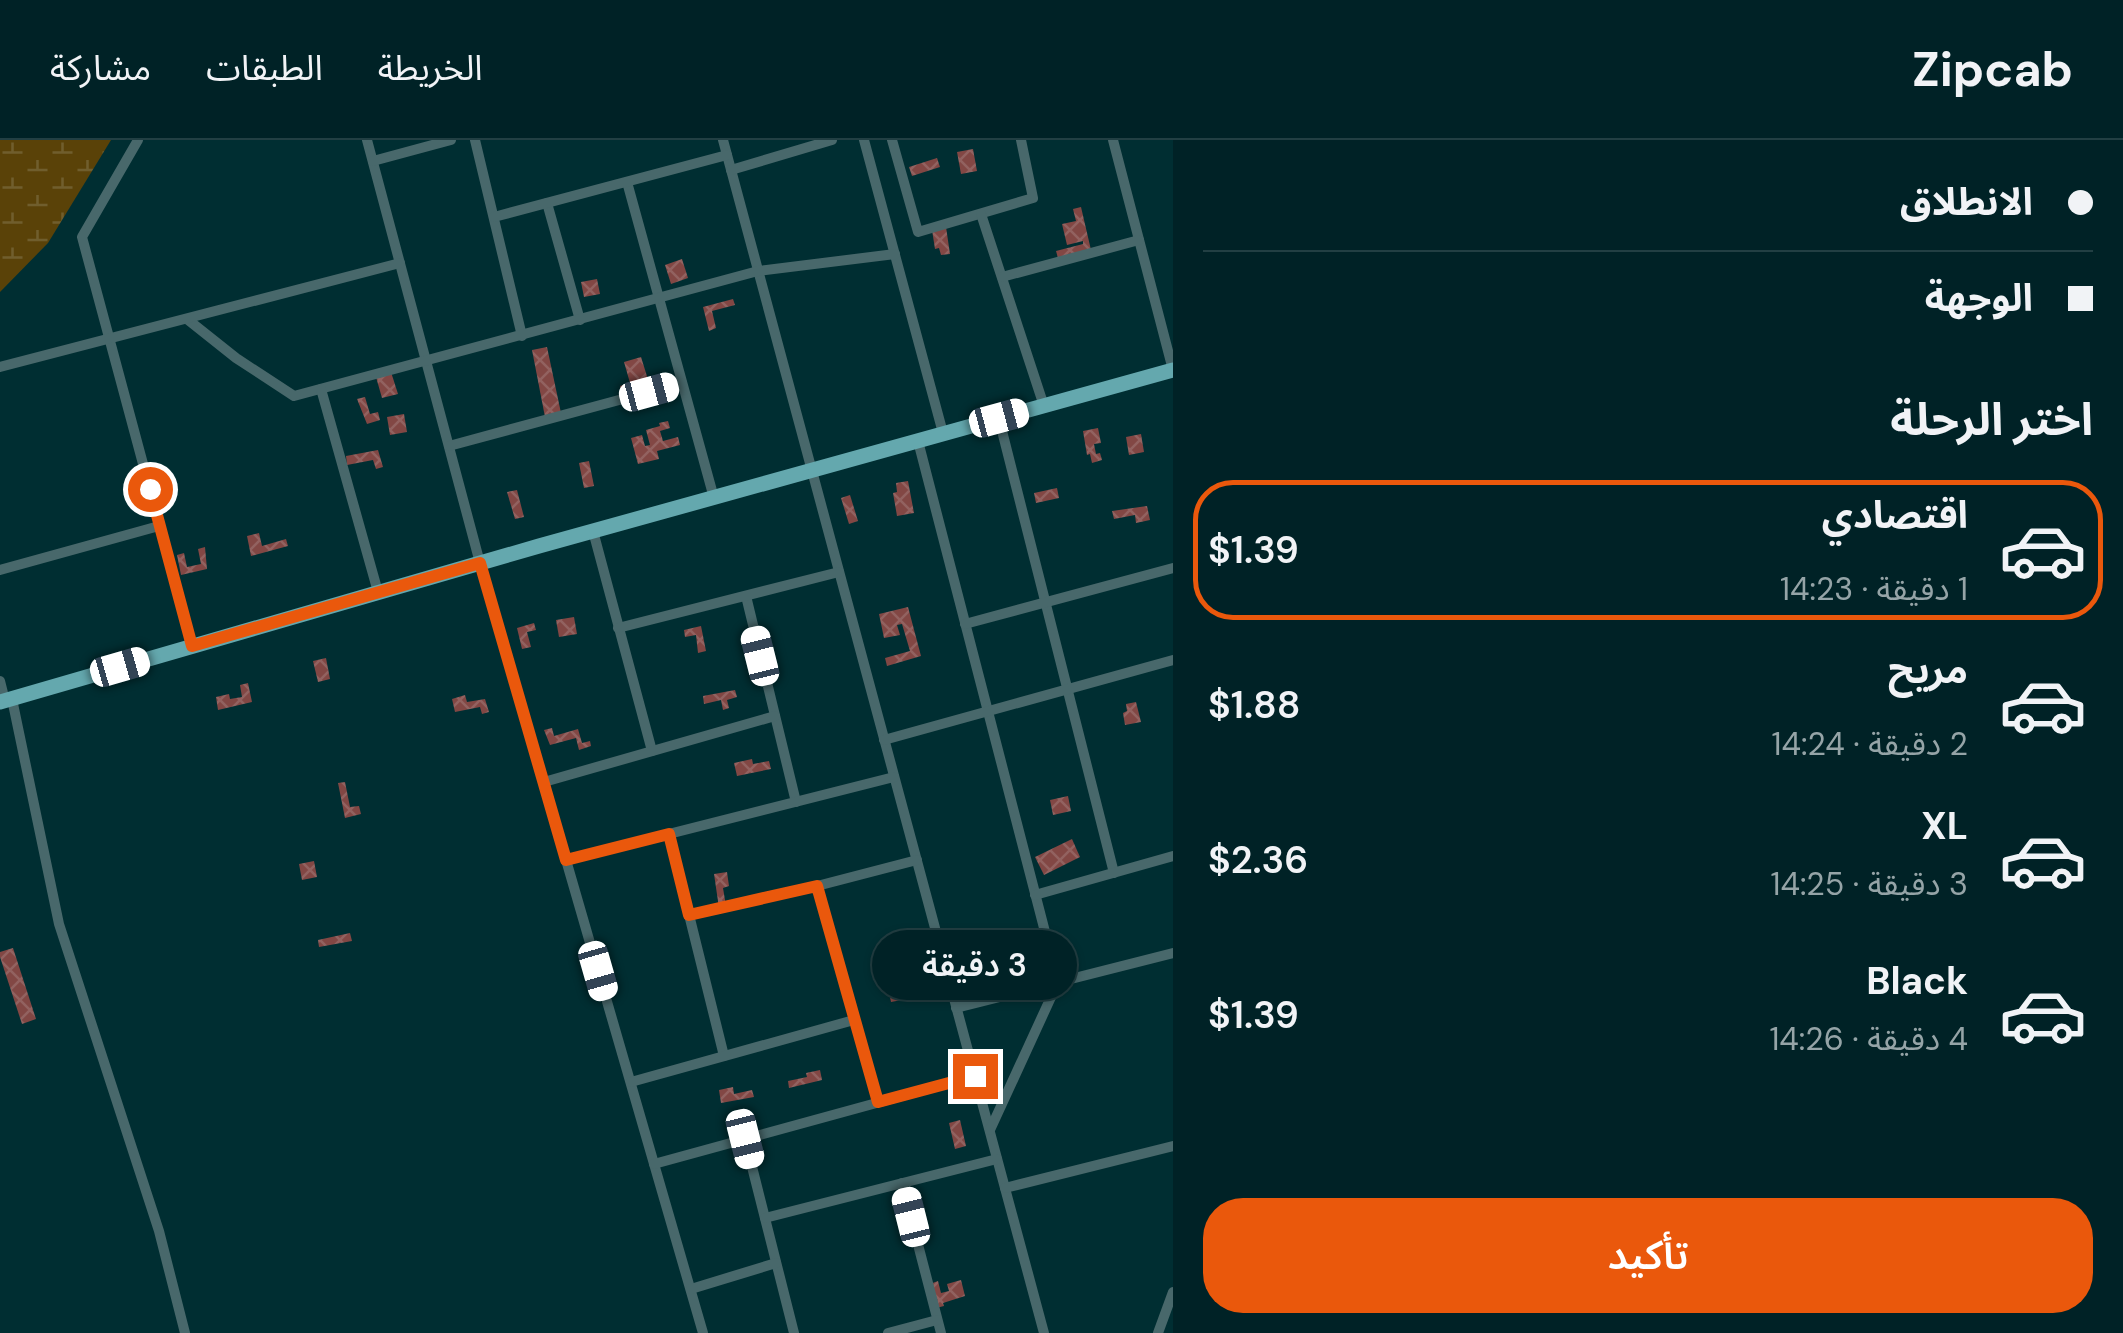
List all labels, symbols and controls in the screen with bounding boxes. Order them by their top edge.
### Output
text: Zipcab [1912,38,2073,101]
text: مشاركة [50,45,151,91]
text: الطبقات [206,45,323,91]
text: الخريطة [378,45,483,91]
text: الانطلاق [1900,177,2033,227]
text: الوجهة [1925,273,2033,323]
car [616,370,682,414]
text: اختر الرحلة [1890,390,2093,449]
car [966,396,1032,440]
route start [128,467,173,512]
text: اقتصادي [1822,490,1968,540]
icon: car [1998,505,2088,595]
text: $1.39 [1208,525,1299,575]
text: 1 دقيقة · 14:23 [1780,568,1968,610]
car [738,623,782,689]
car [87,644,153,690]
text: مريح [1888,645,1968,695]
icon: car [1998,660,2088,750]
text: $1.88 [1208,680,1300,730]
text: 2 دقيقة · 14:24 [1772,723,1968,765]
text: XL [1921,801,1968,851]
icon: car [1998,815,2088,905]
text: $2.36 [1208,835,1308,885]
text: 3 دقيقة · 14:25 [1770,863,1968,905]
callout: 3 دقيقة [872,931,1078,1001]
car [575,938,621,1004]
text: 3 دقيقة [922,944,1027,986]
text: Black [1866,956,1968,1006]
icon: car [1998,970,2088,1060]
text: $1.39 [1208,990,1299,1040]
text: 4 دقيقة · 14:26 [1769,1018,1968,1060]
route end [953,1054,998,1099]
car [723,1106,767,1172]
car [889,1184,933,1250]
button: تأكيد [1203,1198,2093,1313]

